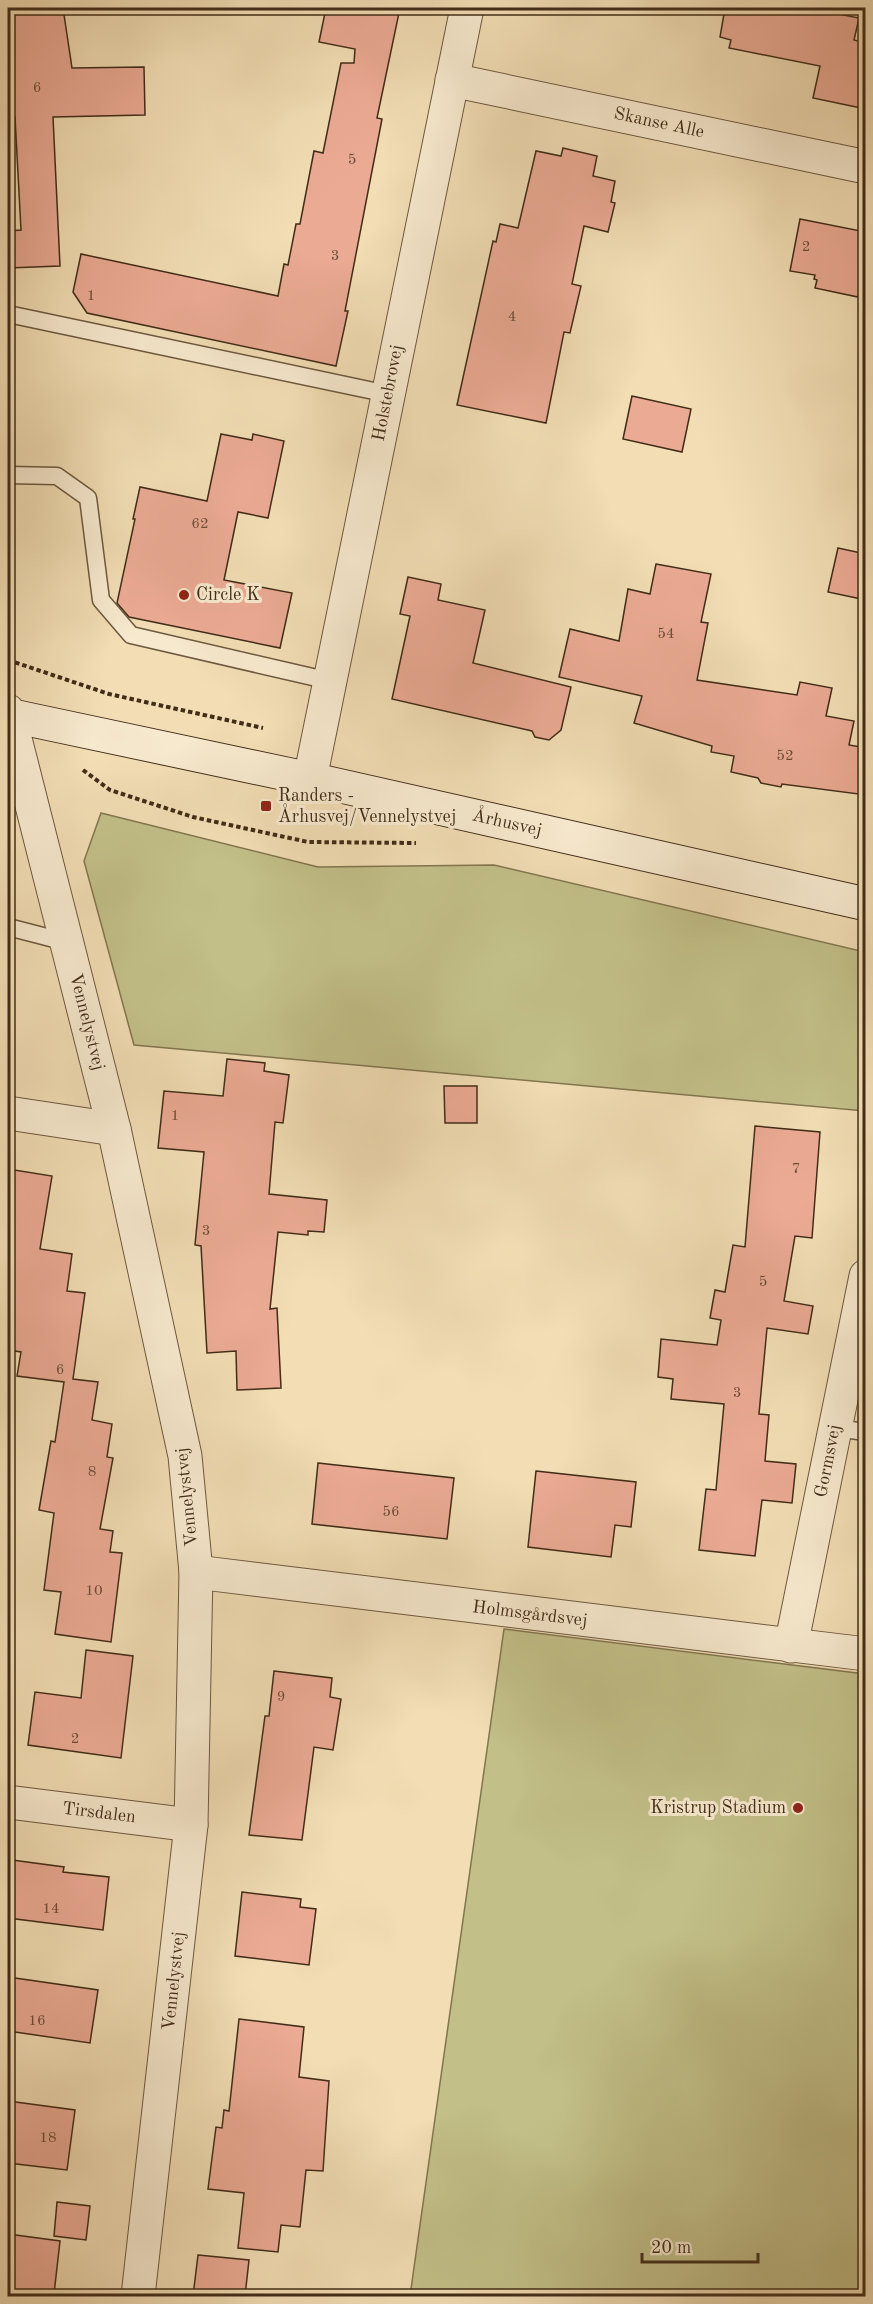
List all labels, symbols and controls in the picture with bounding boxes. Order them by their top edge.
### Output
house number: 6 [33,81,41,96]
street label: Skanse Alle [612,105,706,141]
house number: 5 [348,153,356,168]
house number: 2 [802,240,810,255]
house number: 3 [331,249,339,264]
house number: 1 [87,289,95,304]
house number: 4 [508,310,516,325]
street label: Holstebrovej [370,343,406,443]
house number: 62 [191,517,209,532]
place label: Circle K [196,586,260,604]
marker: Circle K [177,588,191,602]
house number: 54 [657,627,675,642]
house number: 52 [776,749,794,764]
place label: Randers - Århusvej/Vennelystvej [278,787,457,826]
marker: Randers - Århusvej/Vennelystvej [259,799,273,813]
street label: Århusvej [470,801,545,840]
street label: Vennelystvej [66,972,108,1072]
house number: 1 [171,1109,179,1124]
house number: 7 [792,1162,800,1177]
house number: 3 [202,1224,210,1239]
house number: 5 [759,1275,767,1290]
house number: 6 [56,1363,64,1378]
house number: 3 [733,1386,741,1401]
street label: Gormsvej [812,1423,844,1499]
street label: Vennelystvej [173,1447,201,1547]
house number: 8 [88,1465,96,1480]
house number: 56 [382,1505,400,1520]
house number: 10 [85,1584,103,1599]
street label: Holmsgårdsvej [471,1598,589,1630]
house number: 9 [277,1690,285,1705]
house number: 2 [71,1732,79,1747]
place label: Kristrup Stadium [650,1799,786,1817]
street label: Tirsdalen [61,1800,137,1826]
marker: Kristrup Stadium [791,1801,805,1815]
house number: 14 [42,1902,60,1917]
street label: Vennelystvej [160,1931,188,2031]
house number: 16 [28,2014,46,2029]
house number: 18 [39,2131,57,2146]
scale bar [642,2226,758,2264]
text: 20 m [651,2239,691,2257]

